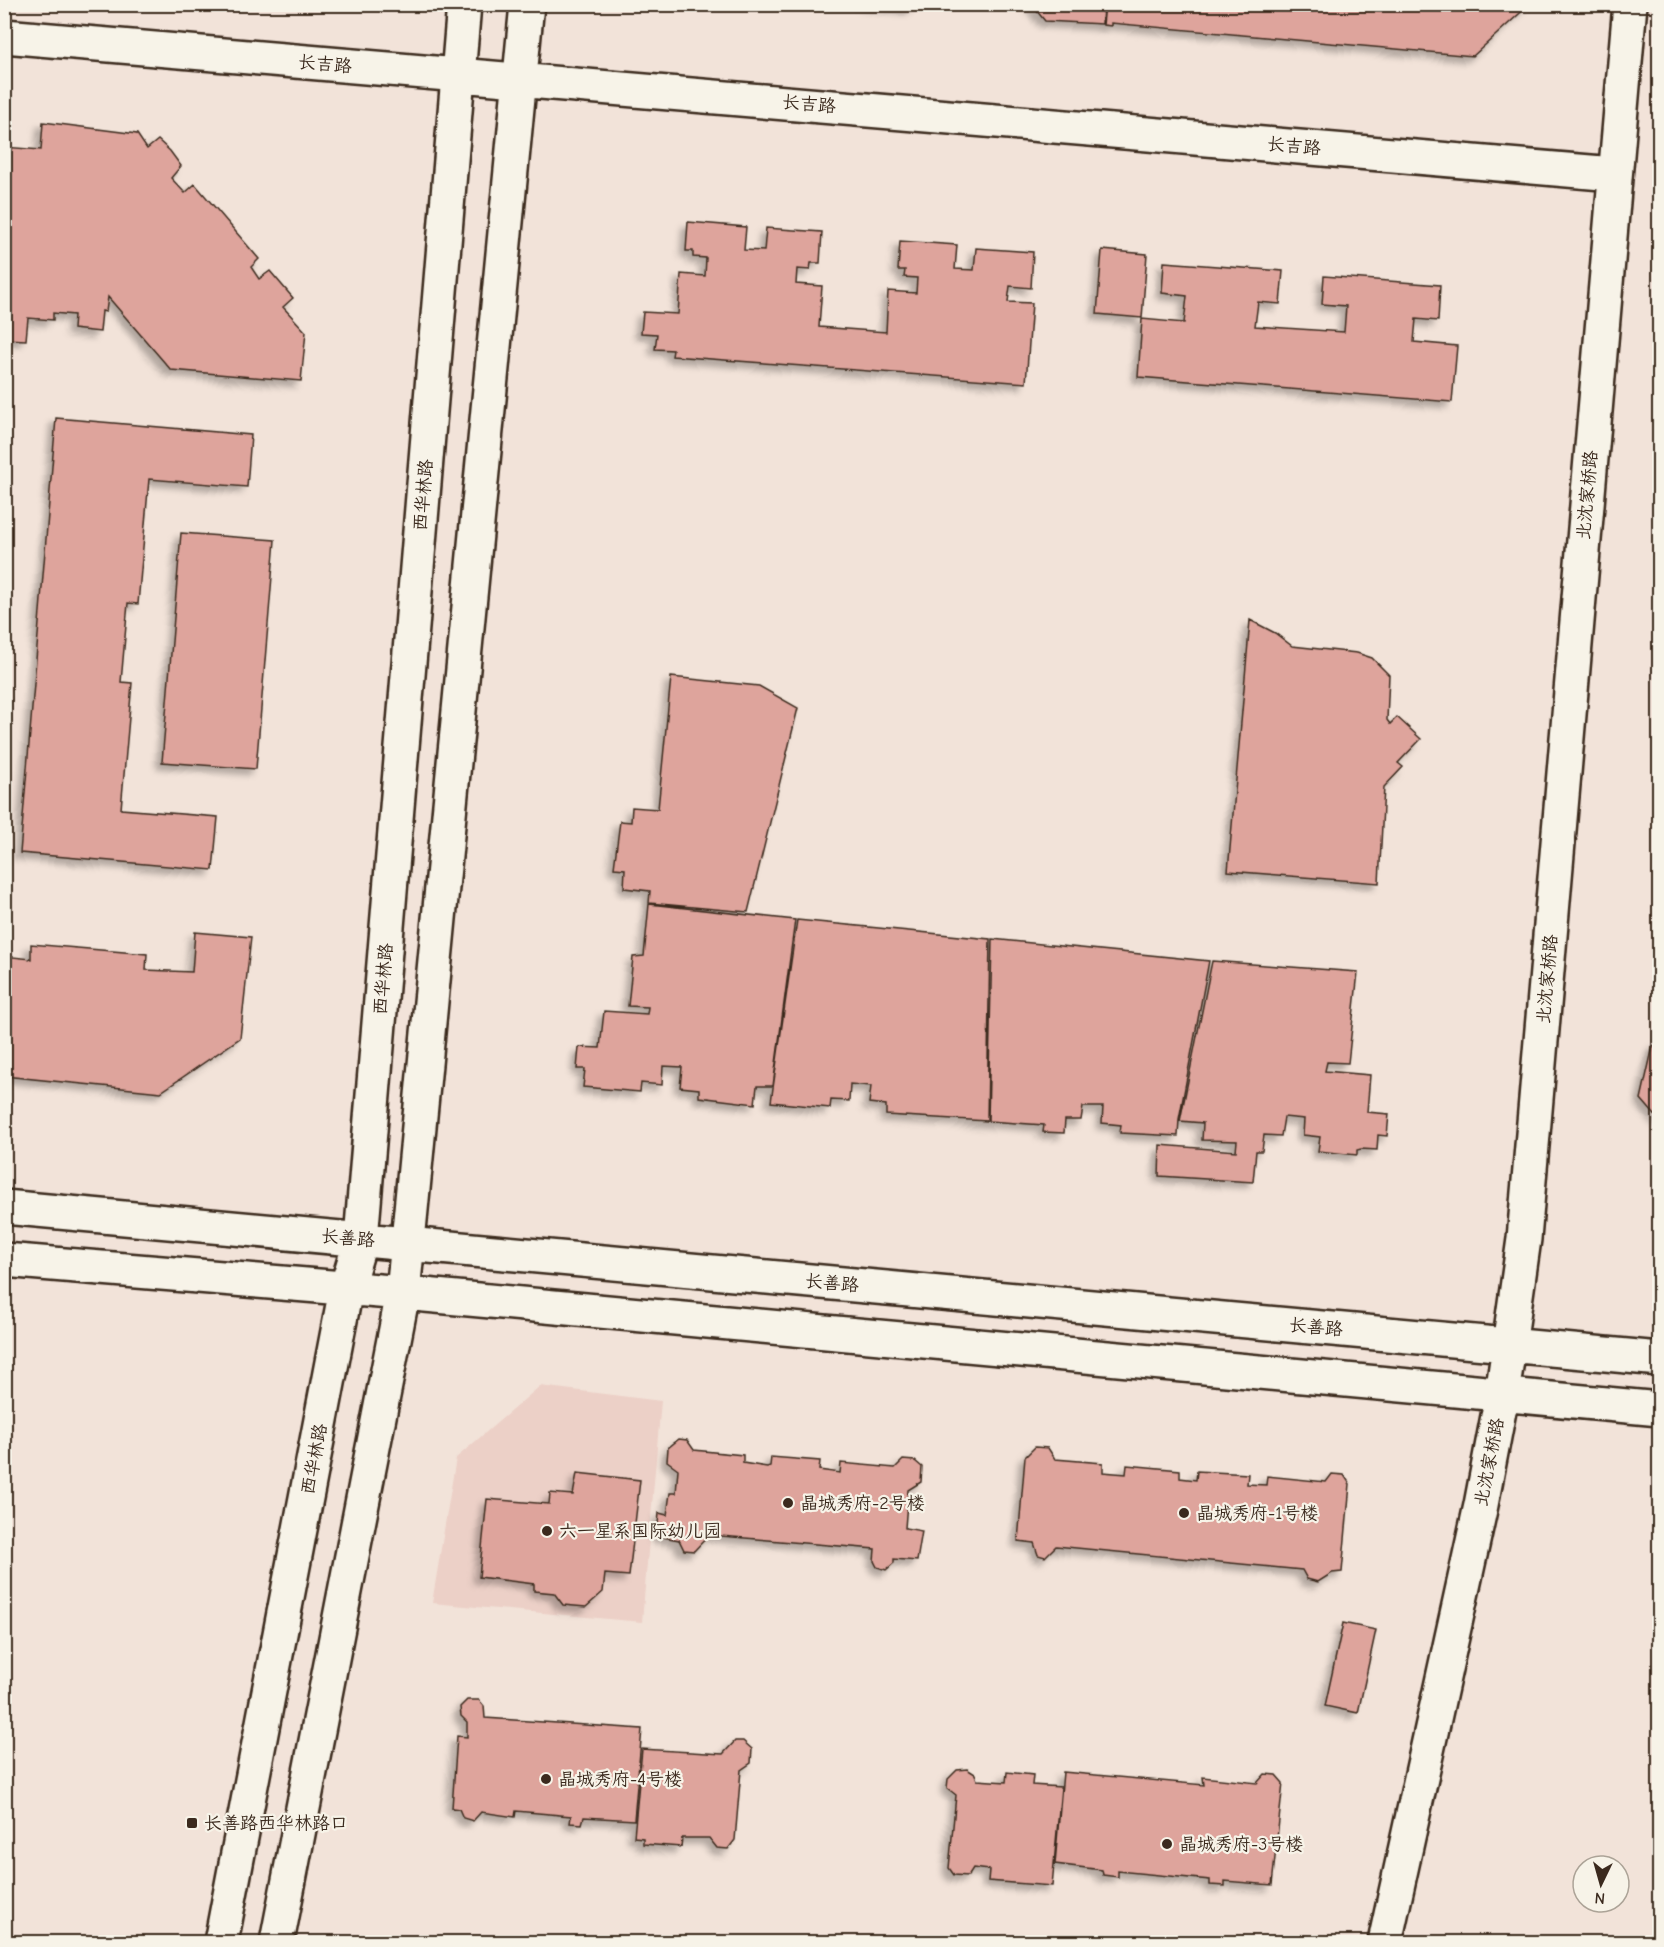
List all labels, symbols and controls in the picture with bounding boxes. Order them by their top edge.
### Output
street label: 长吉路 [297,52,353,77]
street label: 长吉路 [781,92,837,117]
street label: 长吉路 [1266,134,1322,159]
street label: 北沈家桥路 [1573,449,1602,541]
street label: 西华林路 [410,458,437,532]
street label: 北沈家桥路 [1533,933,1562,1025]
street label: 西华林路 [370,942,397,1016]
street label: 长善路 [320,1226,376,1251]
street label: 长善路 [804,1271,860,1296]
street label: 长善路 [1288,1315,1344,1340]
street label: 北沈家桥路 [1471,1416,1508,1508]
street label: 西华林路 [297,1422,332,1496]
place label: 晶城秀府-2号楼 [800,1493,925,1514]
marker: 晶城秀府-2号楼 [781,1496,795,1510]
place label: 晶城秀府-1号楼 [1196,1503,1318,1524]
marker: 晶城秀府-1号楼 [1177,1506,1191,1520]
place label: 六一星系国际幼儿园 [559,1521,721,1542]
marker: 六一星系国际幼儿园 [540,1524,554,1538]
place label: 晶城秀府-4号楼 [558,1769,682,1790]
marker: 晶城秀府-4号楼 [539,1772,553,1786]
place label: 长善路西华林路口 [204,1813,348,1834]
marker: 长善路西华林路口 [185,1816,199,1830]
place label: 晶城秀府-3号楼 [1179,1834,1303,1855]
marker: 晶城秀府-3号楼 [1160,1837,1174,1851]
north arrow [1571,1854,1631,1914]
text: N [1594,1889,1606,1907]

